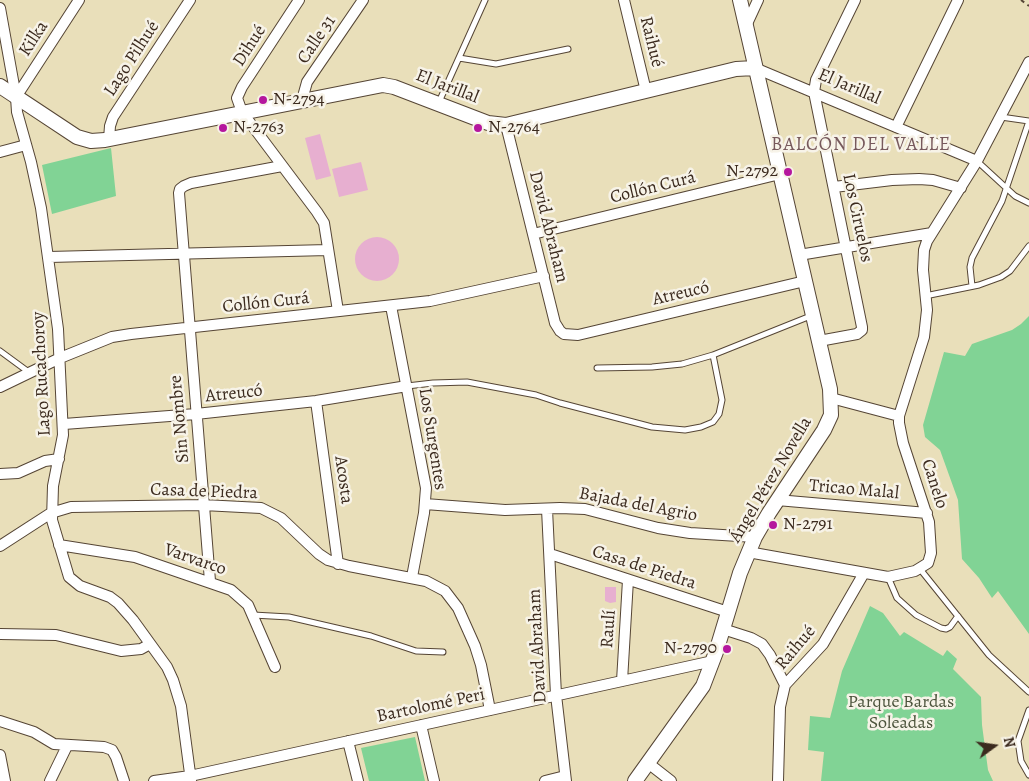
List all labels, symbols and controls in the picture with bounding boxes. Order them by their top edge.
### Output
street label: Calle 31 [293,12,341,68]
street label: Raihué [634,14,668,70]
street label: Kilka [15,17,53,61]
street label: Lago Pilhué [100,17,164,101]
street label: Dihué [229,21,271,71]
street label: El Jarillal [814,64,884,110]
street label: El Jarillal [412,65,482,109]
place label: N-2794 [273,89,325,111]
marker: N-2794 [257,94,269,106]
place label: N-2763 [233,117,284,139]
place label: N-2764 [488,117,540,139]
marker: N-2763 [217,122,229,134]
marker: N-2764 [472,122,484,134]
district label: BALCÓN DEL VALLE [769,134,953,156]
place label: N-2792 [726,161,778,183]
marker: N-2792 [782,166,794,178]
street label: Collón Curá [608,167,698,209]
street label: David Abraham [524,169,572,285]
street label: Los Ciruelos [837,172,877,264]
street label: Atreucó [651,277,711,311]
street label: Collón Curá [222,288,310,318]
street label: Lago Rucachoroy [28,311,56,437]
street label: Sin Nombre [165,374,195,464]
street label: Atreucó [204,380,264,408]
street label: Los Surgentes [413,386,451,492]
street label: Ángel Pérez Novella [725,413,817,547]
street label: Acosta [329,455,357,505]
street label: Canelo [916,456,952,512]
street label: Tricao Malal [808,475,900,505]
street label: Casa de Piedra [150,479,258,505]
street label: Bajada del Agrio [577,483,699,527]
place label: N-2791 [783,514,833,536]
marker: N-2791 [767,519,779,531]
street label: Varvarco [161,539,229,581]
street label: Casa de Piedra [589,541,699,595]
street label: David Abraham [524,588,552,704]
street label: Raulí [597,609,621,649]
street label: Raihué [771,621,821,675]
place label: N-2790 [664,638,717,660]
marker: N-2790 [721,643,733,655]
street label: Bartolomé Peri [375,684,487,728]
park label: Parque Bardas Soleadas [848,692,954,734]
north arrow [969,721,1019,771]
text: N [999,735,1019,749]

